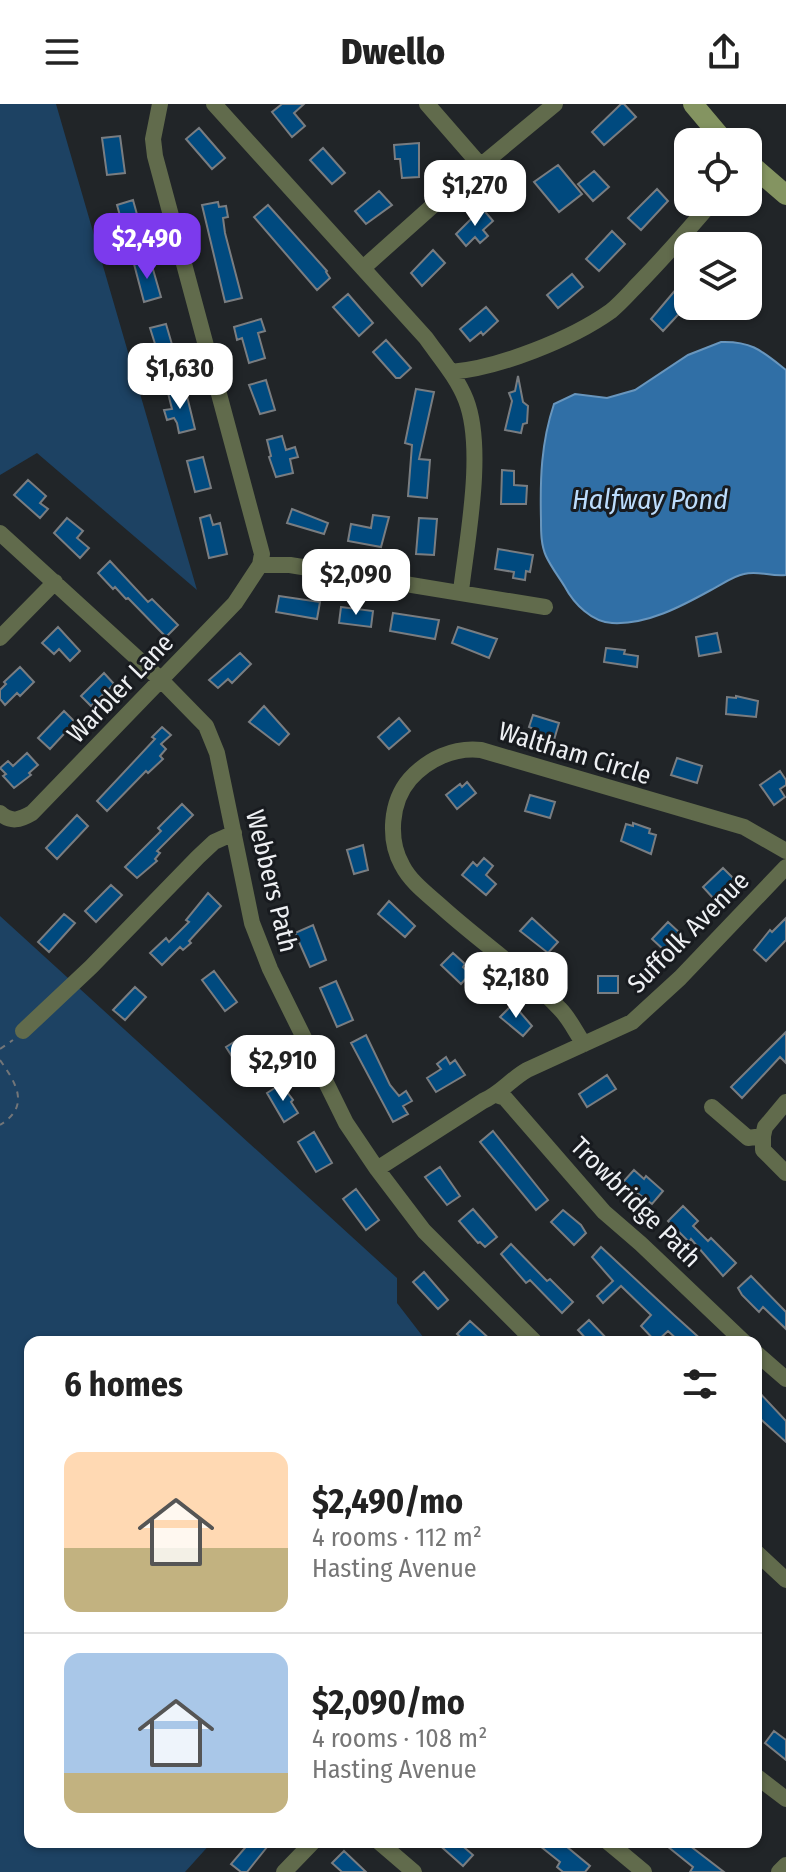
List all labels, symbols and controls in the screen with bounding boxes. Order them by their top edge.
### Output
icon: menu [40,30,84,74]
text: Dwello [341,30,445,74]
icon: share [702,30,746,74]
map controls [674,128,762,320]
button: locate [674,128,762,216]
pin: $1,270 [410,160,540,228]
text: $1,270 [442,170,508,201]
pin: $2,490 [82,213,212,281]
text: $2,490 [112,223,182,254]
button: layers [674,232,762,320]
pin: $1,630 [115,343,245,411]
text: $1,630 [146,353,214,384]
water label: Halfway Pond [572,483,728,516]
pin: $2,090 [291,549,421,617]
text: $2,090 [320,559,392,590]
street label: Warbler Lane [61,627,180,749]
street label: Waltham Circle [495,716,655,791]
street label: Webbers Path [239,807,304,956]
street label: Suffolk Avenue [621,865,756,1000]
pin: $2,180 [451,952,581,1020]
text: $2,180 [483,962,549,993]
pin: $2,910 [218,1035,348,1103]
text: $2,910 [249,1045,317,1076]
street label: Trowbridge Path [564,1131,707,1274]
icon: filters [678,1362,722,1406]
text: 6 homes [64,1364,183,1405]
text: $2,490/mo [312,1481,463,1522]
icon: home [128,1484,224,1580]
text: 4 rooms · 112 m² [312,1522,482,1553]
text: Hasting Avenue [312,1553,477,1584]
text: $2,090/mo [312,1682,465,1723]
icon: home [128,1685,224,1781]
text: 4 rooms · 108 m² [312,1723,487,1754]
text: Hasting Avenue [312,1754,477,1785]

